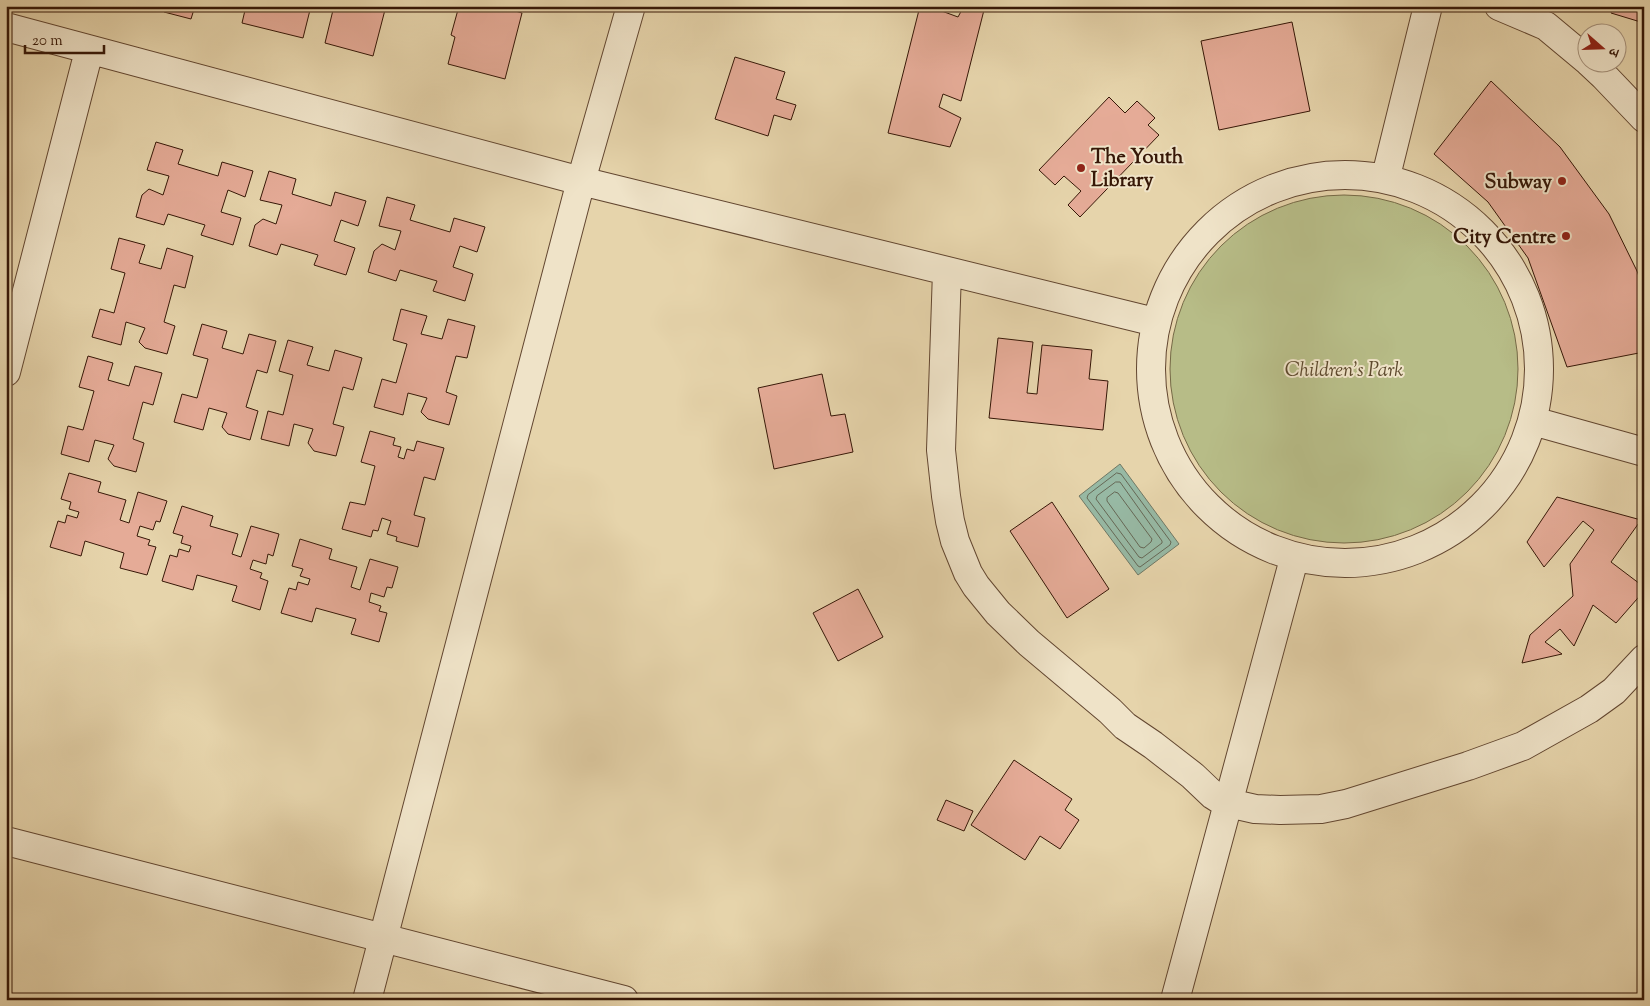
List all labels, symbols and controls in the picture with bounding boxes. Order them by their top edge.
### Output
scale bar [25,22,104,54]
north arrow [1578,22,1628,72]
text: 20 m [32,31,63,52]
text: उ [1601,44,1623,59]
place label: The Youth Library [1091,144,1184,196]
marker: The Youth Library [1075,162,1087,174]
place label: Subway [1485,169,1552,198]
marker: Subway [1556,175,1568,187]
place label: City Centre [1453,224,1556,253]
marker: City Centre [1560,230,1572,242]
park label: Children's Park [1285,357,1403,386]

